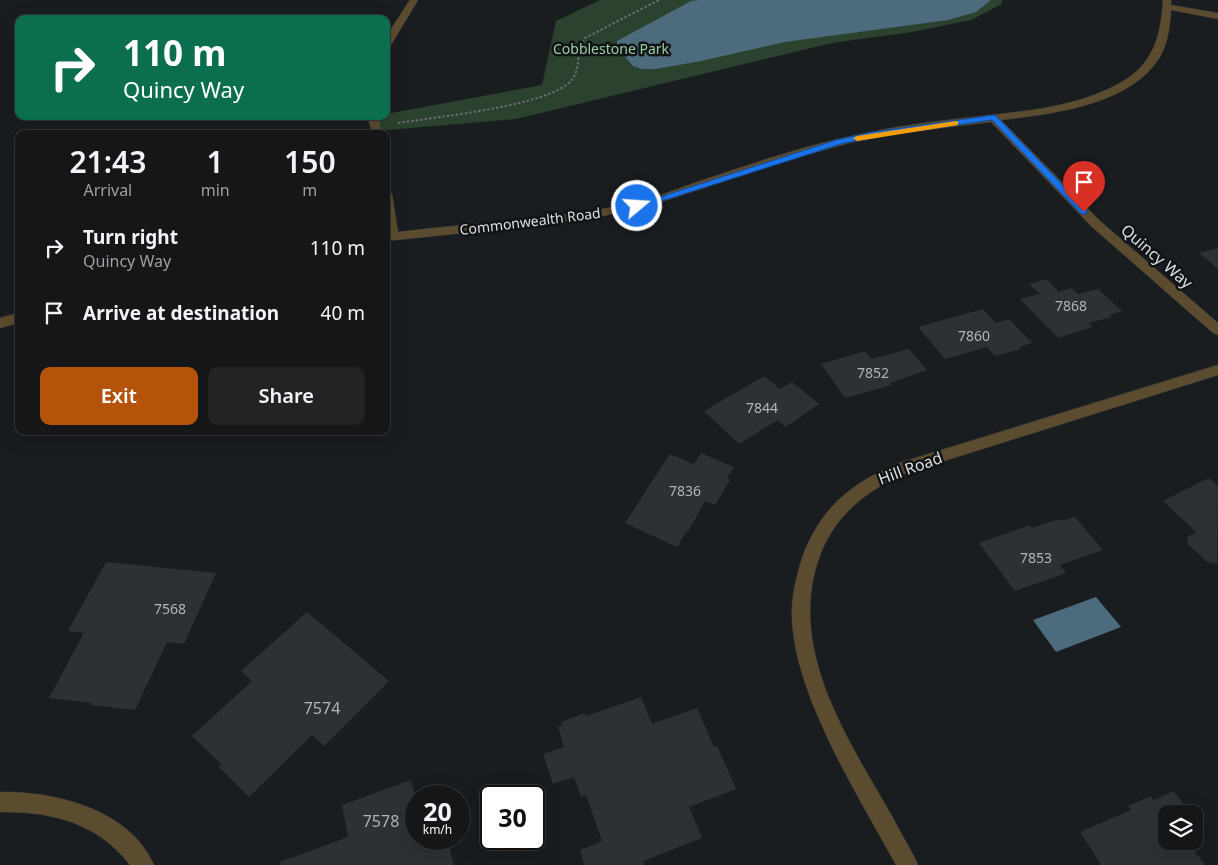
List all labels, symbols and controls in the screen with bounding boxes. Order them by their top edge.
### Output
text: 110 m [123,29,226,76]
icon: right [40,35,105,100]
park label: Cobblestone Park [553,39,670,58]
text: Quincy Way [123,74,244,104]
text: 21:43 [69,141,146,182]
text: 1 [207,141,224,182]
text: 150 [284,141,336,182]
pin [1063,161,1105,212]
icon: arrive [1070,168,1098,196]
text: Arrival [83,179,132,201]
text: min [201,179,230,201]
text: m [302,179,317,201]
position arrow [610,179,662,231]
street label: Commonwealth Road [458,203,602,239]
street label: Quincy Way [1117,219,1198,294]
text: Turn right [83,224,178,250]
icon: right [40,234,68,262]
text: 110 m [310,235,365,261]
text: Quincy Way [83,250,171,272]
house number: 7868 [1055,296,1087,315]
icon: arrive [40,299,68,327]
text: Arrive at destination [83,300,279,326]
text: 40 m [321,300,365,326]
house number: 7860 [958,326,990,345]
house number: 7852 [857,363,889,382]
button: Exit [40,367,198,425]
button: Share [208,367,365,425]
house number: 7844 [746,398,778,417]
street label: Hill Road [875,446,945,490]
house number: 7836 [669,481,701,500]
house number: 7853 [1020,548,1052,567]
house number: 7568 [154,599,186,618]
house number: 7574 [304,697,340,719]
speed limit sign: 30 [480,785,545,850]
text: 20 [423,794,452,828]
map controls [1158,805,1203,850]
button: layers [1158,805,1203,850]
house number: 7578 [363,810,399,832]
text: km/h [423,821,452,838]

